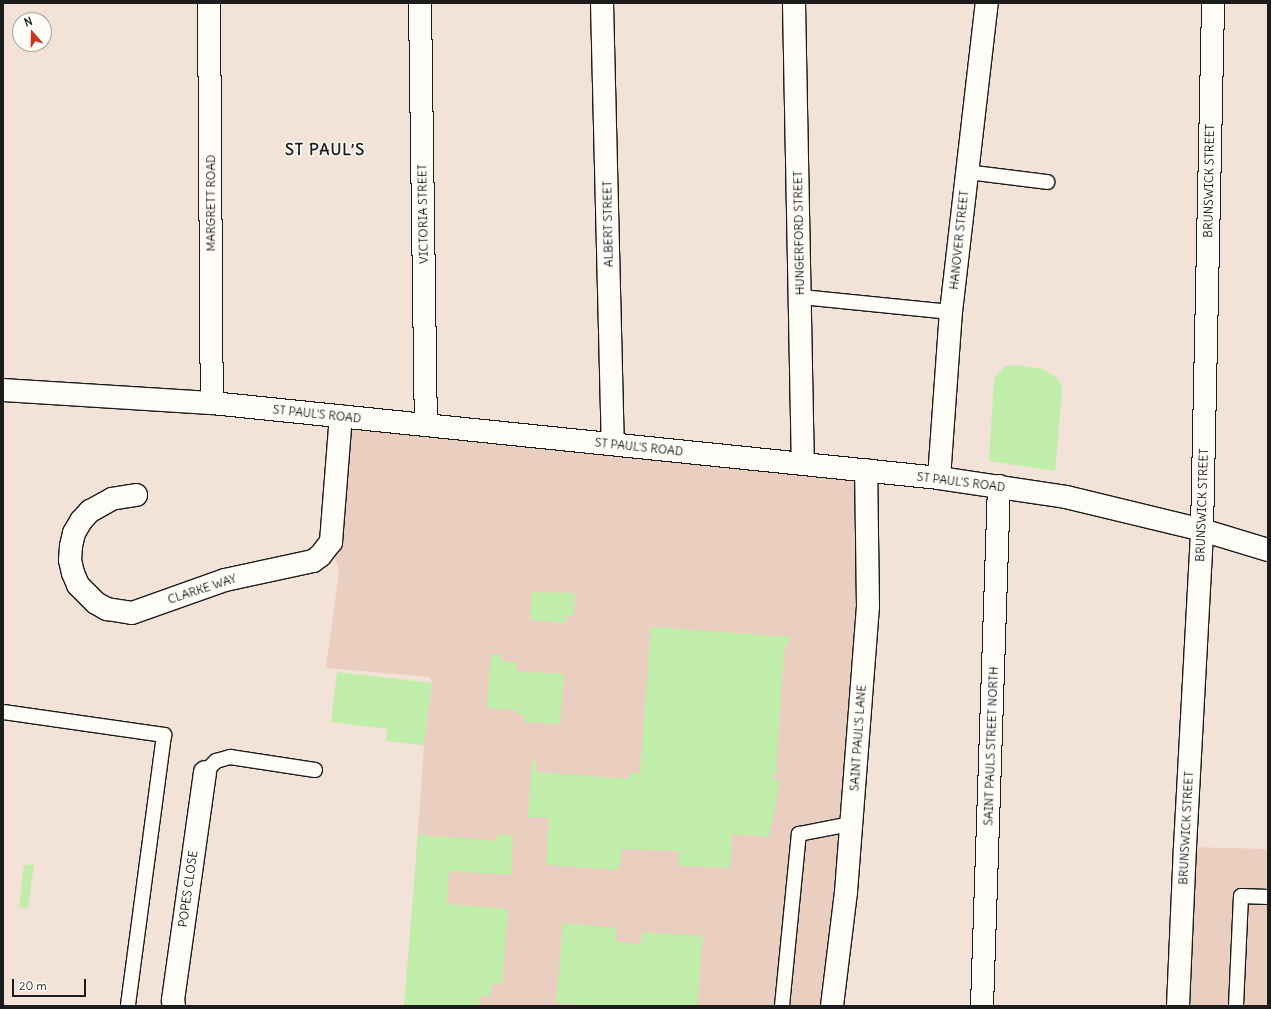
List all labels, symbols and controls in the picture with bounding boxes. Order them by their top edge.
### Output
north arrow [12,12,52,52]
text: N [22,14,34,30]
street label: BRUNSWICK STREET [1201,124,1217,238]
district label: ST PAUL’S [285,139,365,159]
street label: MARGRETT ROAD [204,155,218,251]
street label: VICTORIA STREET [415,164,431,264]
street label: HUNGERFORD STREET [791,171,807,295]
street label: ALBERT STREET [600,181,616,267]
street label: HANOVER STREET [947,190,971,290]
street label: ST PAUL'S ROAD [272,402,362,426]
street label: ST PAUL'S ROAD [594,435,684,459]
street label: BRUNSWICK STREET [1193,448,1211,562]
street label: ST PAUL'S ROAD [916,469,1006,495]
street label: CLARKE WAY [166,571,238,607]
street label: SAINT PAULS STREET NORTH [981,666,1001,826]
street label: SAINT PAUL'S LANE [847,684,869,792]
street label: BRUNSWICK STREET [1176,771,1196,885]
street label: POPES CLOSE [175,850,201,928]
scale bar [14,971,88,997]
text: 20 m [19,978,47,993]

